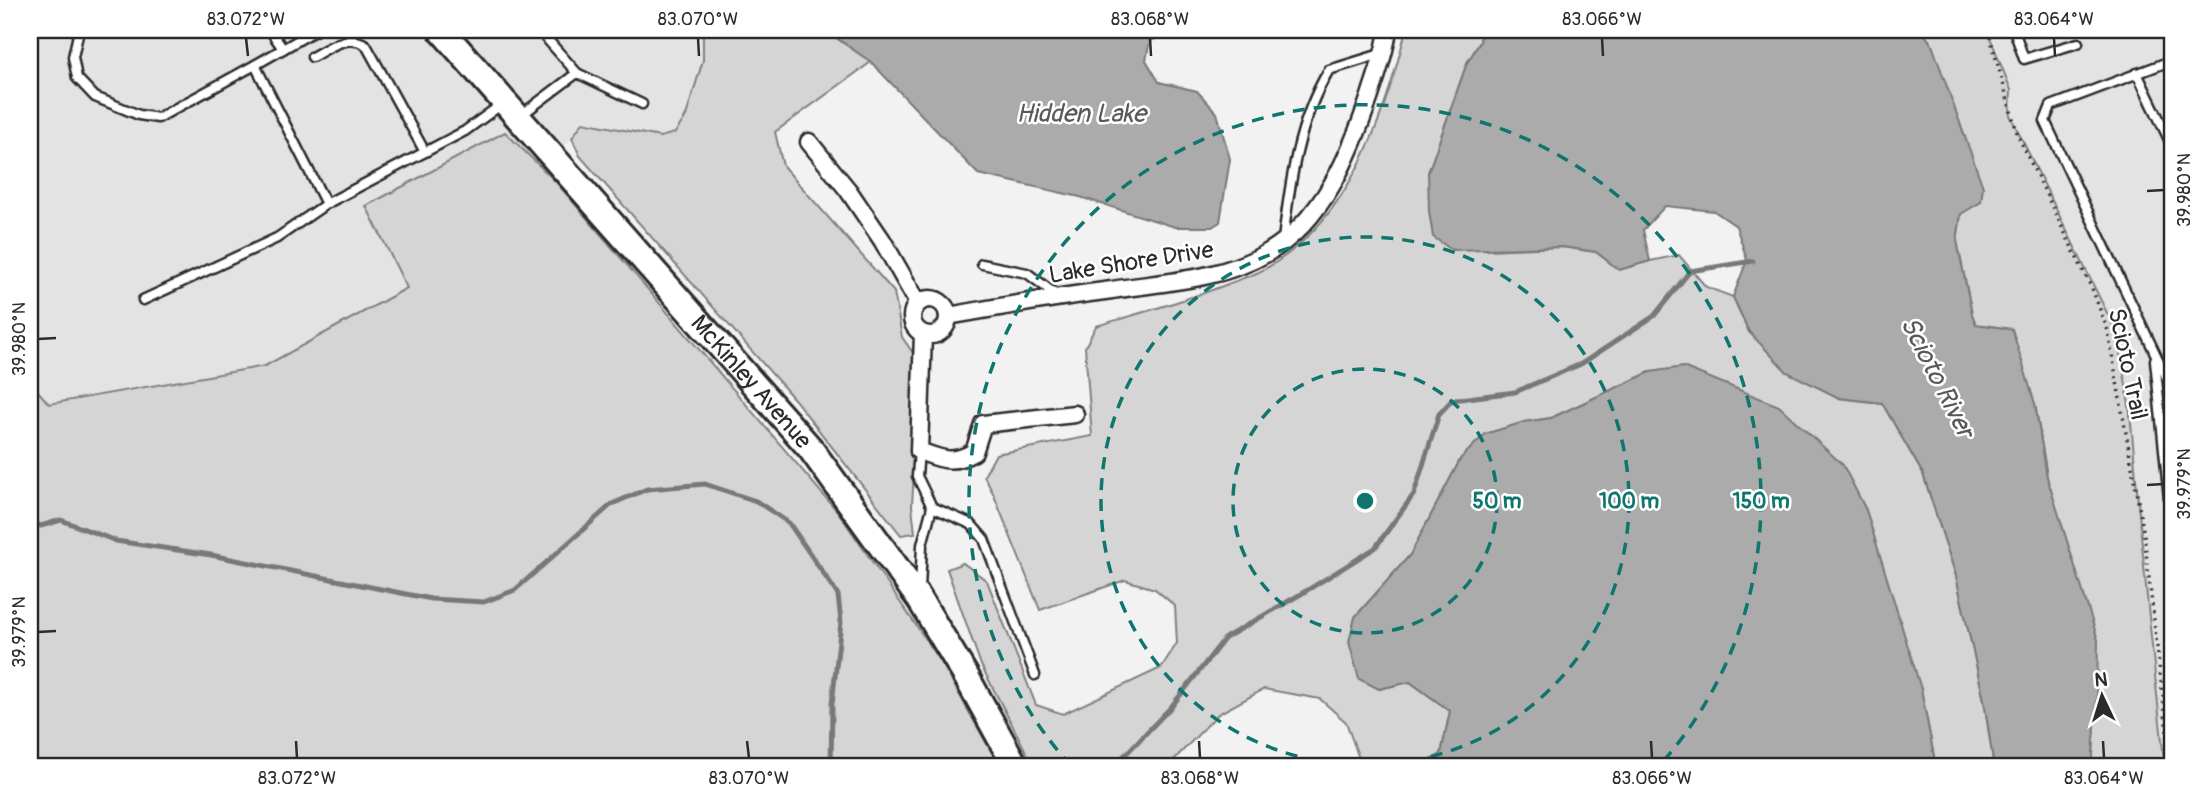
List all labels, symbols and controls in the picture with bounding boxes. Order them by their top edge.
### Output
text: 83.072°W [207,8,285,31]
text: 83.070°W [658,8,738,31]
text: 83.068°W [1111,8,1189,31]
text: 83.066°W [1562,8,1642,31]
text: 83.064°W [2014,8,2094,31]
water label: Hidden Lake [1016,98,1148,130]
text: 39.980°N [2173,153,2196,227]
street label: Lake Shore Drive [1047,235,1216,290]
text: 39.980°N [8,302,31,376]
street label: Scioto Trail [2102,306,2153,423]
street label: McKinley Avenue [684,309,818,455]
water label: Scioto River [1893,312,1983,447]
text: 39.979°N [2173,448,2196,520]
text: 50 m [1473,488,1522,515]
text: 100 m [1599,488,1659,515]
text: 150 m [1732,488,1790,515]
centre of rings [1353,489,1377,513]
text: 39.979°N [8,596,31,668]
north arrow [2066,660,2136,730]
text: N [2094,668,2108,692]
text: 83.072°W [258,767,336,790]
text: 83.070°W [709,767,789,790]
text: 83.068°W [1161,767,1239,790]
text: 83.066°W [1612,767,1692,790]
text: 83.064°W [2064,767,2144,790]

